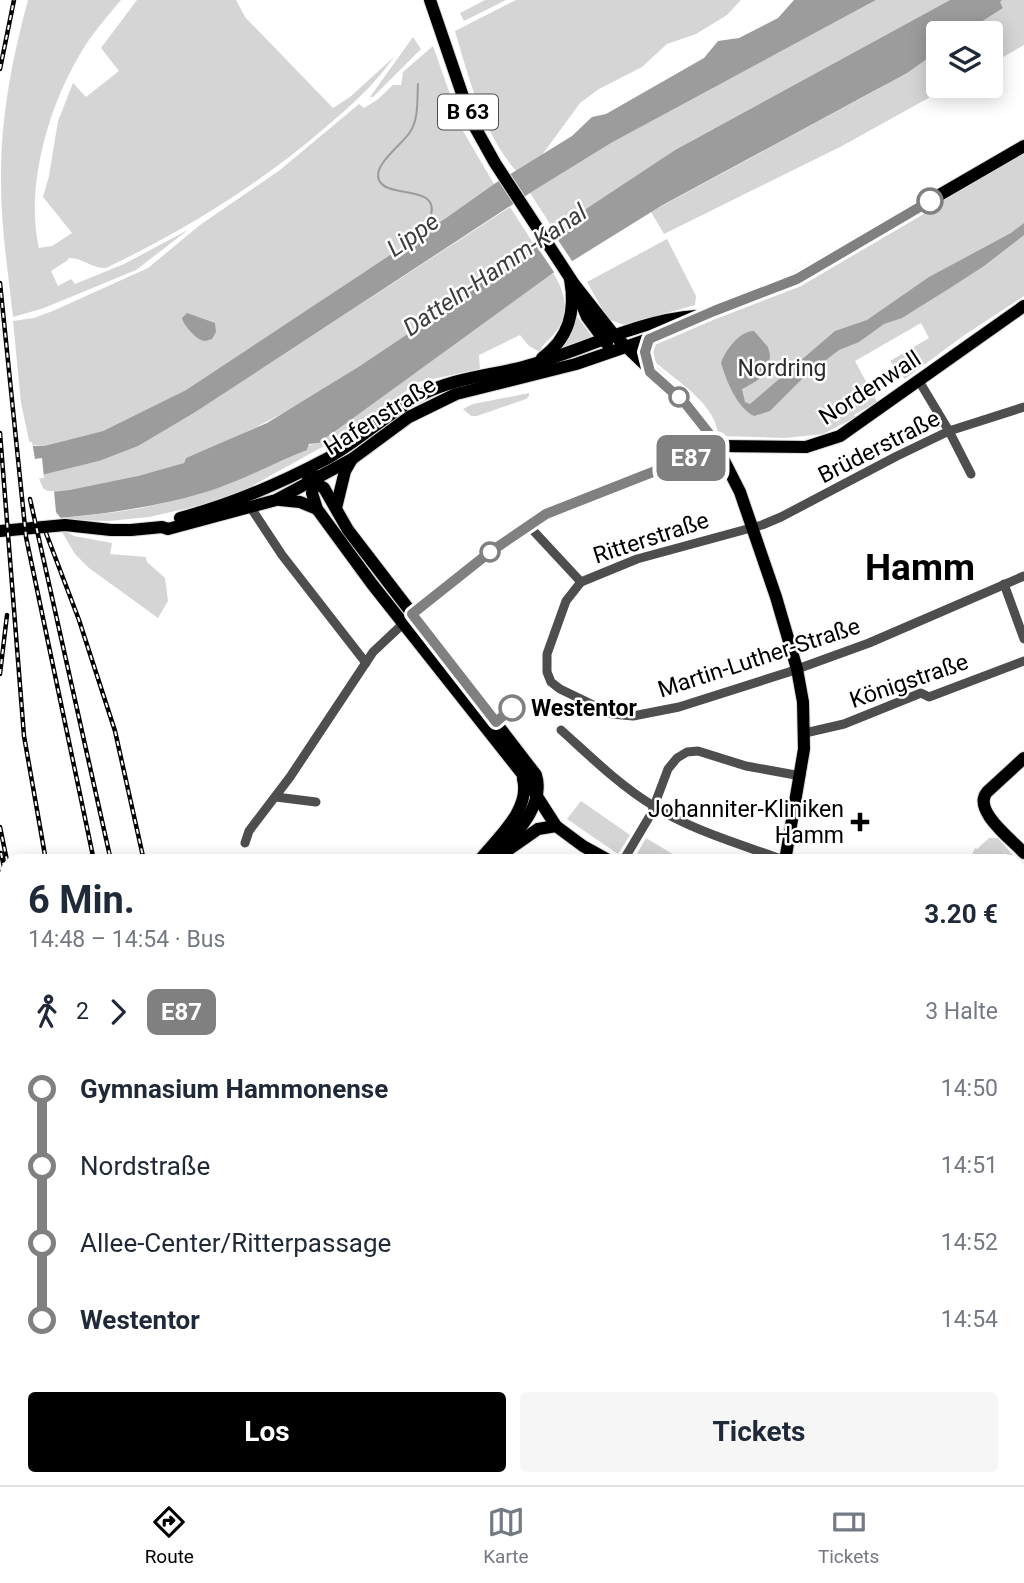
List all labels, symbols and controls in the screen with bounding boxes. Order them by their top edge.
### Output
map controls [926,21,1003,98]
button: layers [926,21,1003,98]
road number: B 63 [438,94,498,130]
unlabelled marker [917,188,943,214]
water label: Datteln-Hamm-Kanal [398,198,592,342]
water label: Lippe [382,207,444,263]
street label: Nordenwall [814,345,926,431]
park label: Nordring [737,355,827,382]
street label: Hafenstraße [319,371,441,461]
unlabelled marker [669,387,689,407]
street label: Brüderstraße [814,405,944,489]
line badge: E87 [651,435,731,481]
text: E87 [670,444,712,472]
street label: Ritterstraße [590,507,712,569]
unlabelled marker [480,542,500,562]
district label: Hamm [865,546,975,589]
street label: Martin-Luther-Straße [654,613,864,703]
street label: Königstraße [846,648,972,714]
marker: Westentor [499,695,525,721]
place label: Westentor [531,695,638,722]
place label: Johanniter-Kliniken Hamm [648,796,844,849]
marker: Johanniter-Kliniken Hamm [850,812,870,832]
text: 6 Min. [28,878,135,922]
text: 3.20 € [924,899,998,929]
text: 14:48 – 14:54 · Bus [28,926,225,953]
icon: walk [28,993,66,1031]
icon: forward [99,993,137,1031]
text: 2 [76,998,89,1025]
text: E87 [161,998,202,1026]
text: 3 Halte [925,998,998,1025]
text: Gymnasium Hammonense [80,1074,388,1104]
text: 14:50 [941,1075,998,1102]
text: Nordstraße [80,1151,210,1181]
text: 14:51 [941,1152,998,1179]
text: Allee-Center/Ritterpassage [80,1228,391,1258]
text: 14:52 [941,1229,998,1256]
text: Westentor [80,1305,200,1335]
text: 14:54 [941,1306,998,1333]
button: Los [28,1392,506,1472]
button: Tickets [520,1392,998,1472]
tab: Route [145,1503,194,1568]
tab: Karte [483,1503,529,1568]
tab: Tickets [818,1503,879,1568]

